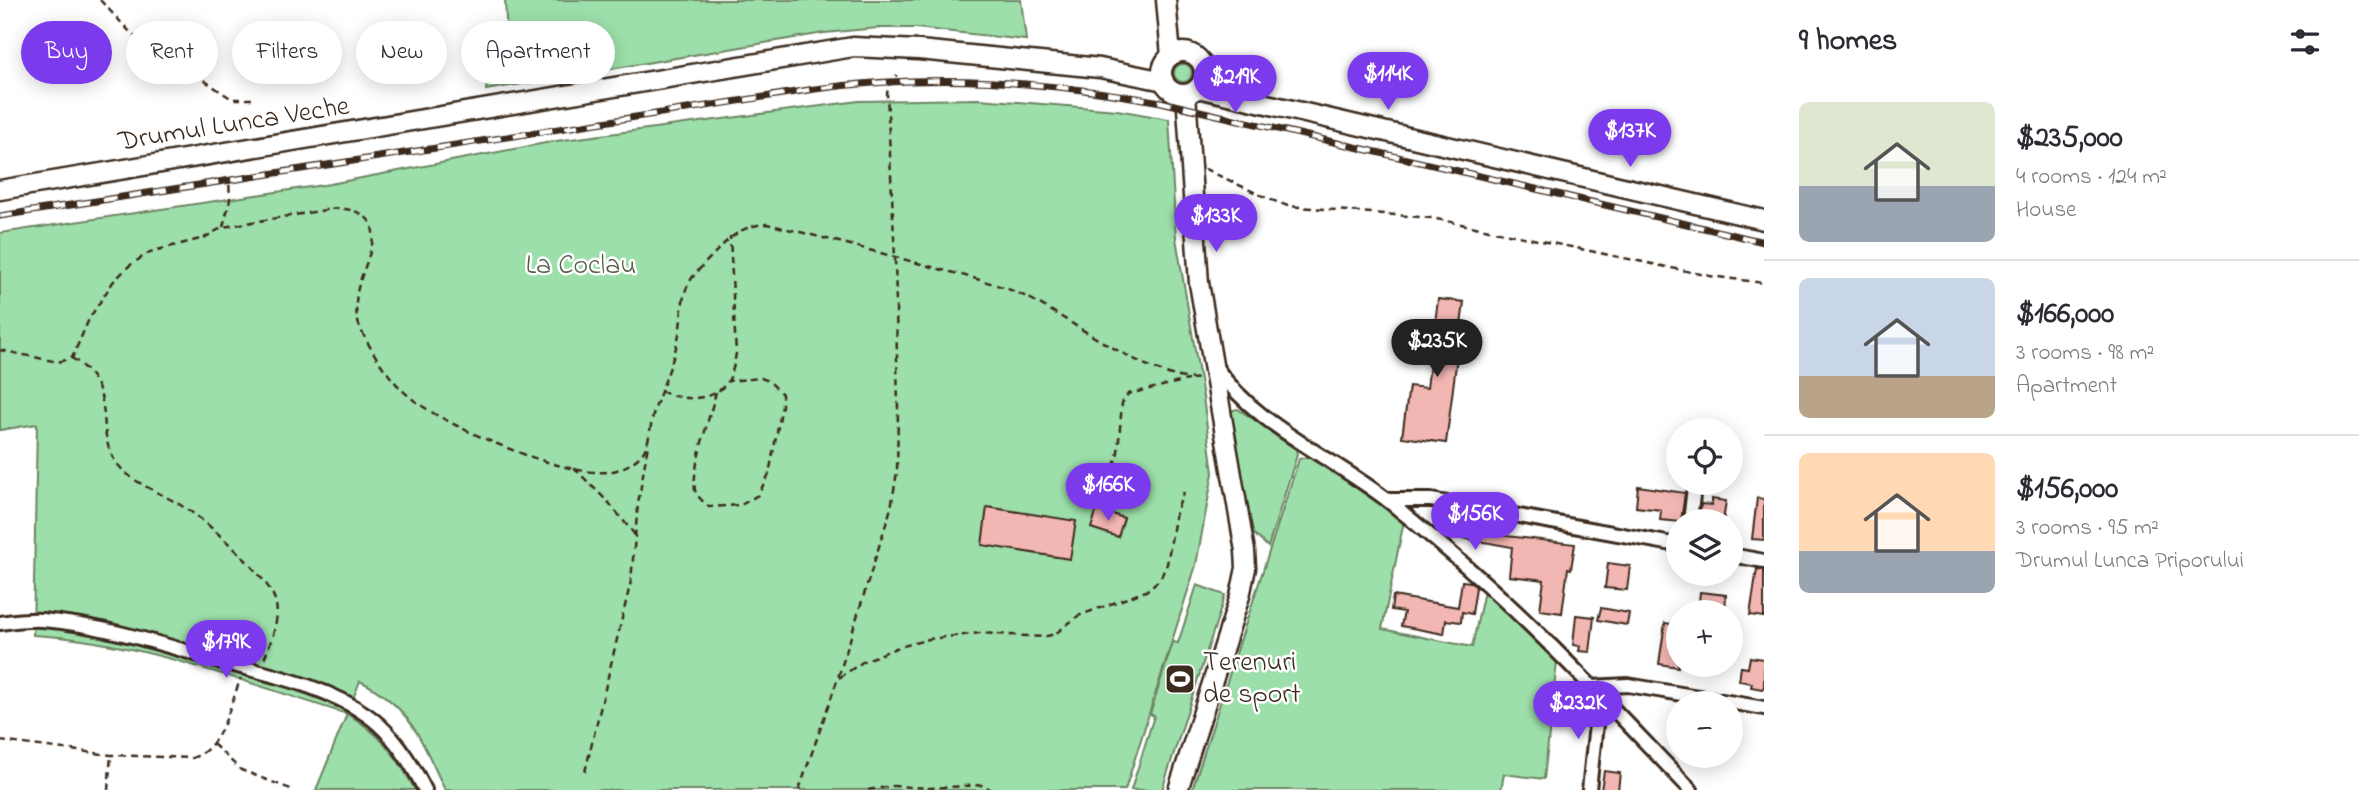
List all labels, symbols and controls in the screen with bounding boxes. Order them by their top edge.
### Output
text: 9 homes [1799,20,1897,64]
chip: Buy [21,21,112,84]
chip: Rent [126,21,218,84]
chip: Filters [232,21,342,84]
chip: New [356,21,447,84]
chip: Apartment [461,21,615,84]
icon: filters [2286,23,2324,61]
pin: $114K [1339,52,1437,112]
pin: $219K [1186,55,1284,115]
text: $114K [1363,58,1413,91]
text: $219K [1210,61,1260,94]
street label: Drumul Lunca Veche [115,86,353,164]
pin: $137K [1581,110,1679,169]
text: $137K [1604,115,1656,148]
text: $235,000 [2016,117,2123,161]
icon: home [1855,130,1939,214]
text: 4 rooms · 124 m² [2016,161,2167,194]
pin: $133K [1167,194,1265,254]
text: House [2016,194,2076,227]
text: $133K [1190,200,1242,233]
park label: La Coclau [526,246,636,287]
text: $166,000 [2016,293,2114,337]
icon: home [1855,306,1939,390]
pin: $235K [1388,320,1486,379]
text: $235K [1407,325,1467,358]
text: 3 rooms · 98 m² [2016,337,2154,370]
text: Apartment [2016,370,2117,403]
map controls [1666,418,1743,768]
button: locate [1666,418,1743,495]
pin: $166K [1059,463,1157,523]
text: $156,000 [2016,468,2118,512]
text: $166K [1082,469,1134,502]
icon: home [1855,481,1939,565]
pin: $156K [1426,492,1524,552]
text: $156K [1447,498,1503,531]
button: layers [1666,509,1743,586]
text: 3 rooms · 95 m² [2016,512,2159,545]
text: Drumul Lunca Priporului [2016,545,2244,578]
button: + [1666,600,1743,677]
pin: $179K [177,620,275,680]
text: $179K [202,626,250,659]
place label: Terenuri de sport [1203,643,1300,716]
sports icon: Terenuri de sport [1163,662,1197,696]
pin: $232K [1529,682,1627,741]
text: $232K [1549,687,1607,720]
button: − [1666,691,1743,768]

